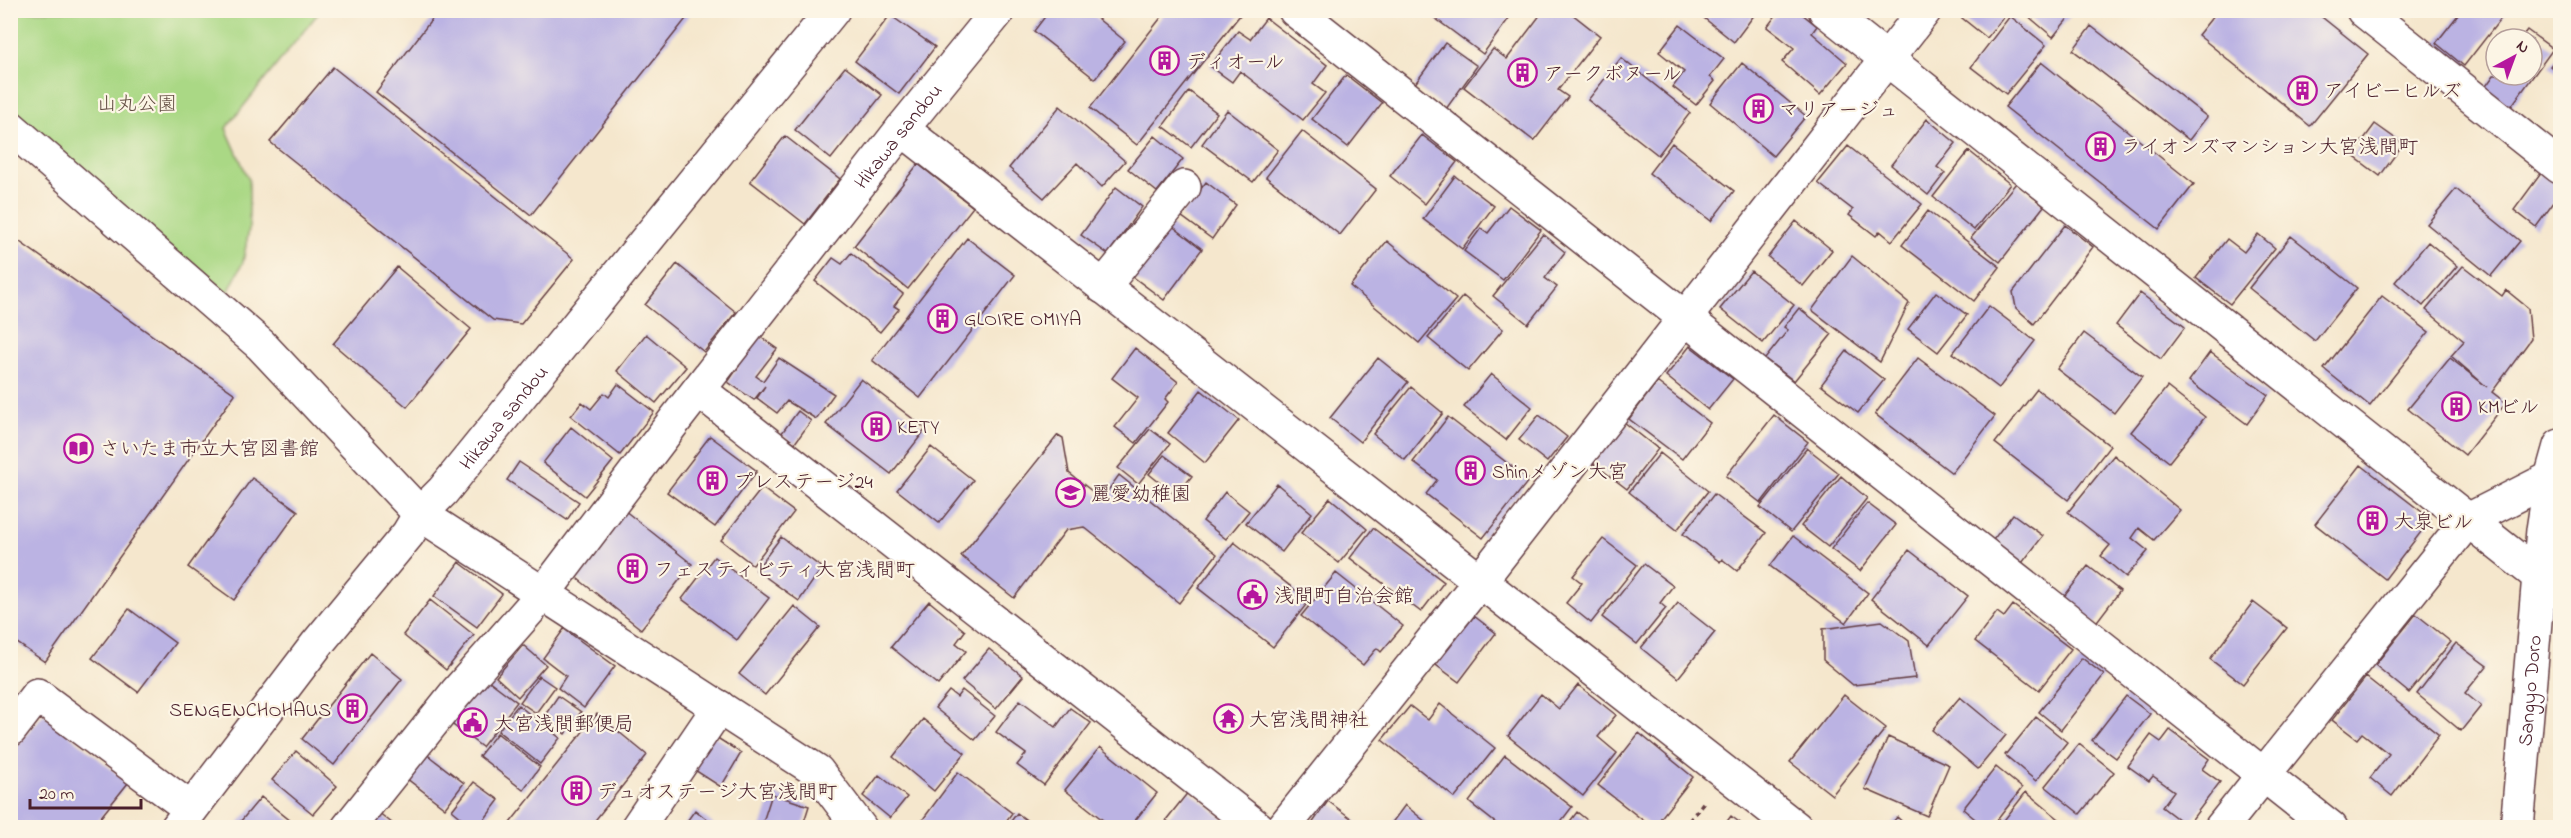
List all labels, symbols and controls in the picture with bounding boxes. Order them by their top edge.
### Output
north arrow [2484,27,2544,87]
text: N [2511,35,2535,60]
building icon: ディオール [1149,45,1181,77]
place label: ディオール [1186,49,1285,78]
building icon: アークボヌール [1507,57,1539,89]
place label: アークボヌール [1544,61,1682,90]
building icon: アイビーヒルズ [2287,74,2319,106]
street label: Hikawa sandou [848,78,950,196]
place label: アイビーヒルズ [2324,78,2461,107]
park label: 山丸公園 [97,91,177,120]
building icon: マリアージュ [1742,93,1774,125]
place label: マリアージュ [1779,97,1899,126]
building icon: ライオンズマンション大宮浅間町 [2084,130,2116,162]
place label: ライオンズマンション大宮浅間町 [2121,134,2419,163]
building icon: GLOIRE OMIYA [927,302,959,334]
place label: GLOIRE OMIYA [964,306,1081,335]
street label: Hikawa sandou [453,360,556,477]
building icon: KMビル [2441,390,2473,422]
place label: KMビル [2478,394,2539,423]
building icon: KETY [860,410,892,442]
place label: KETY [897,414,939,443]
library icon: さいたま市立大宮図書館 [63,432,95,464]
place label: さいたま市立大宮図書館 [100,436,319,465]
building icon: Shinメゾン大宮 [1455,455,1487,487]
place label: Shinメゾン大宮 [1492,459,1628,488]
building icon: プレステージ24 [696,465,728,497]
place label: プレステージ24 [733,469,873,498]
school or university icon: 麗愛幼稚園 [1054,477,1086,509]
place label: 麗愛幼稚園 [1091,481,1191,510]
building icon: 大泉ビル [2357,505,2389,537]
place label: 大泉ビル [2394,509,2474,538]
building icon: フェスティビティ大宮浅間町 [617,553,649,585]
place label: フェスティビティ大宮浅間町 [654,557,915,586]
public building icon: 浅間町自治会館 [1237,579,1269,611]
place label: 浅間町自治会館 [1274,583,1414,612]
street label: Sangyo Doro [2512,634,2551,747]
building icon: SENGENCHOHAUS [336,693,368,725]
place label: SENGENCHOHAUS [169,697,331,726]
temple icon: 大宮浅間神社 [1212,703,1244,735]
public building icon: 大宮浅間郵便局 [457,707,489,739]
place label: 大宮浅間神社 [1249,707,1369,736]
place label: 大宮浅間郵便局 [494,711,634,740]
scale bar [30,772,141,810]
building icon: デュオステージ大宮浅間町 [560,775,592,807]
place label: デュオステージ大宮浅間町 [597,779,837,808]
text: 20 m [39,782,74,808]

